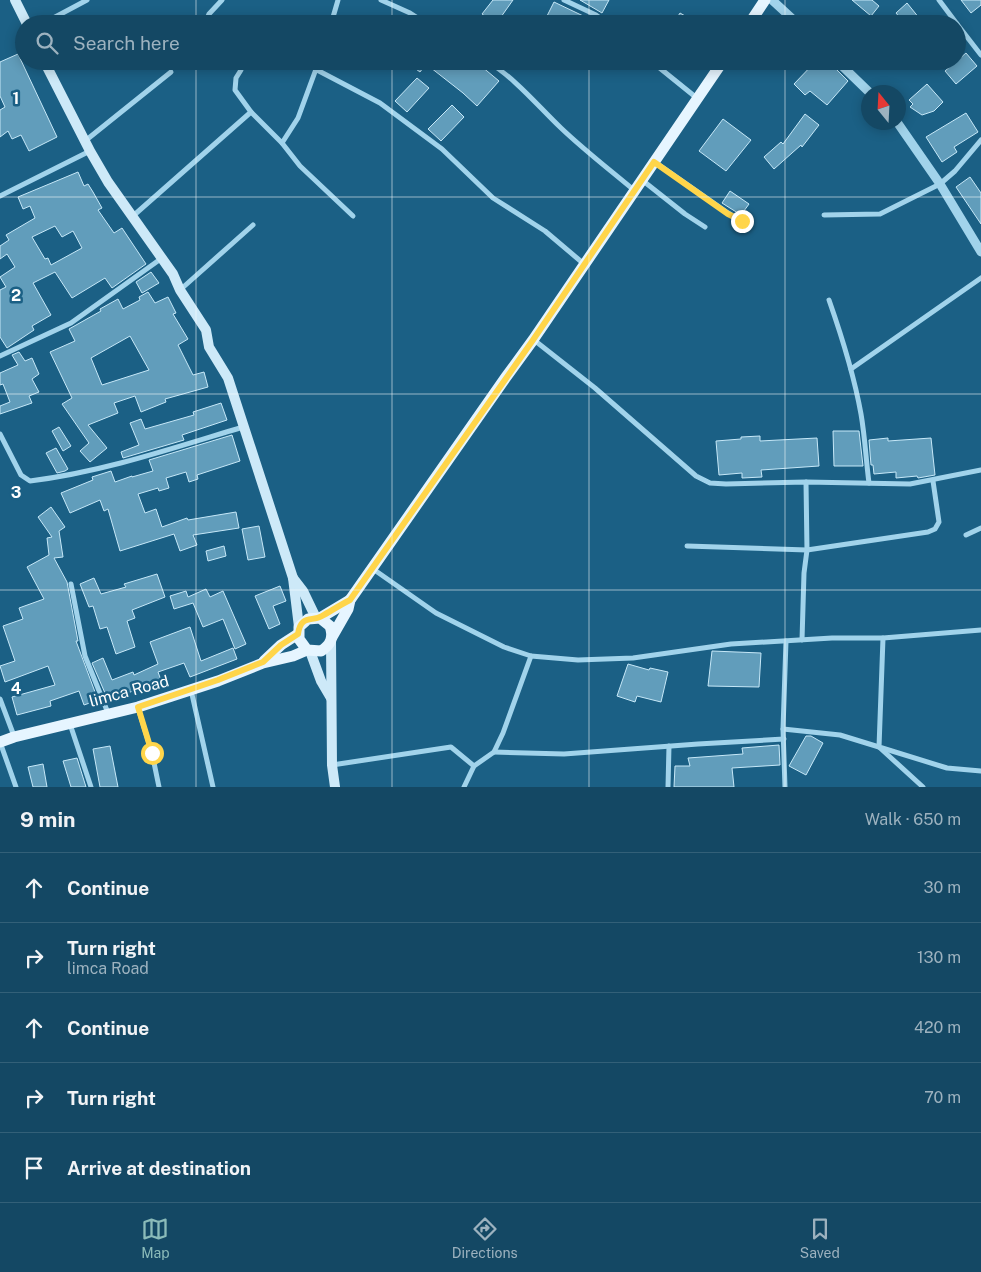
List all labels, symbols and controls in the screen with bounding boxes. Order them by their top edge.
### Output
search box [15,15,966,70]
icon: search [33,29,61,57]
text: Search here [73,32,180,54]
north arrow [861,85,906,130]
text: 1 [13,89,19,108]
route end [731,210,754,233]
text: 2 [11,286,21,305]
text: 3 [11,483,21,502]
street label: limca Road [87,671,171,711]
text: 4 [11,679,22,698]
route start [141,742,164,765]
text: 9 min [20,807,76,832]
text: Walk · 650 m [865,810,961,829]
icon: ahead [20,874,48,902]
text: Continue [67,877,149,899]
text: 30 m [924,878,961,897]
text: Turn right [67,937,156,959]
icon: right [20,944,48,972]
text: 130 m [917,948,961,967]
text: limca Road [67,959,149,978]
icon: ahead [20,1014,48,1042]
text: Continue [67,1017,149,1039]
text: 420 m [914,1018,961,1037]
icon: right [20,1084,48,1112]
text: Turn right [67,1087,156,1109]
text: 70 m [924,1088,961,1107]
icon: arrive [20,1154,48,1182]
text: Arrive at destination [67,1157,251,1179]
tab: Map [141,1215,170,1261]
tab: Directions [452,1215,518,1261]
tab: Saved [800,1215,840,1261]

